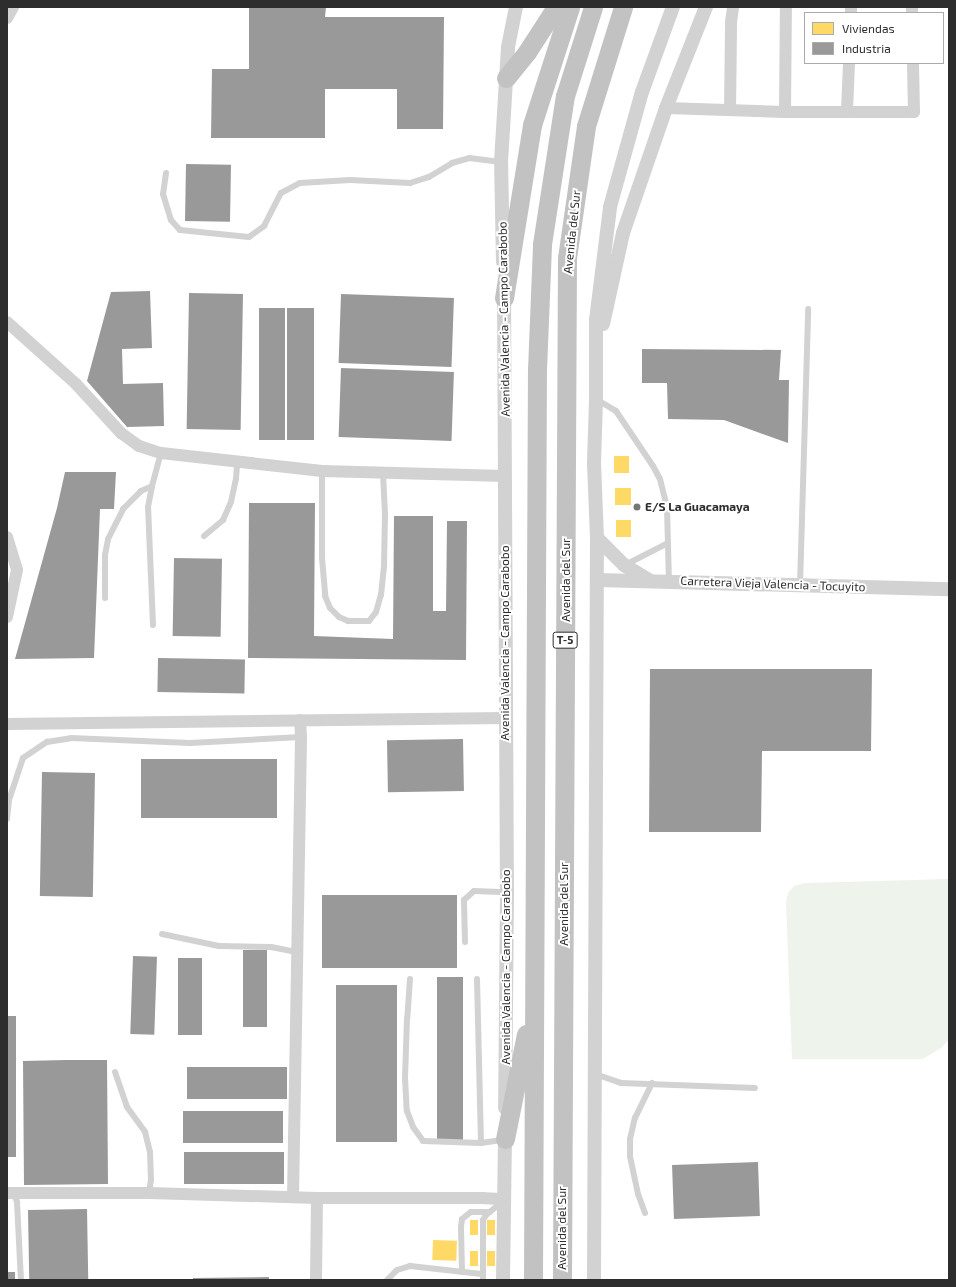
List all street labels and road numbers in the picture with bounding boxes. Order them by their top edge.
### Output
street label: Avenida del Sur [560,189,584,275]
street label: Avenida Valencia - Campo Carabobo [495,221,513,417]
street label: Avenida del Sur [559,538,573,622]
street label: Avenida Valencia - Campo Carabobo [498,545,512,741]
street label: Carretera Vieja Valencia - Tocuyito [680,574,866,594]
road number: T-5 [552,631,578,649]
street label: Avenida del Sur [557,862,571,946]
street label: Avenida Valencia - Campo Carabobo [499,869,513,1065]
street label: Avenida del Sur [555,1186,569,1270]

